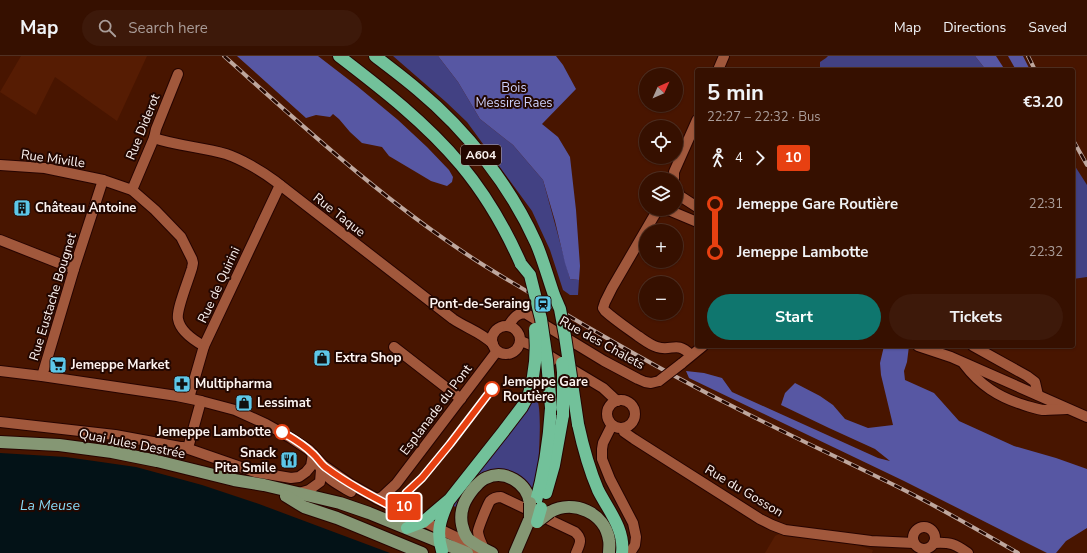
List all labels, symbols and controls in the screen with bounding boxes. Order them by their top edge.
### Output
search box [82,10,362,46]
text: Map [20,15,58,41]
icon: search [96,17,118,39]
text: Search here [128,18,208,38]
text: Map [894,18,921,37]
text: Directions [943,18,1006,37]
text: Saved [1028,18,1067,37]
north arrow [639,68,683,112]
map controls [639,68,683,320]
text: 5 min [707,78,764,108]
park label: Bois Messire Raes [475,79,553,112]
street label: Rue Diderot [122,91,165,163]
text: €3.20 [1023,92,1063,112]
text: 22:27 – 22:32 · Bus [707,108,821,126]
button: locate [639,120,683,164]
road number: A604 [461,145,501,165]
street label: Rue Miville [20,146,86,172]
icon: walk [707,147,729,169]
icon: forward [749,147,771,169]
text: 10 [785,148,802,167]
text: 4 [735,149,743,167]
button: layers [639,172,683,216]
street label: Rue Taque [309,189,369,241]
text: Jemeppe Gare Routière [737,194,898,214]
text: 22:31 [1029,195,1063,213]
building icon: Château Antoine [12,198,32,218]
place label: Château Antoine [35,199,136,217]
button: + [639,224,683,268]
street label: Rue Eustache Bougnet [25,231,81,363]
text: Jemeppe Lambotte [737,242,868,262]
text: 22:32 [1029,243,1063,261]
street label: Rue de Quirini [193,244,245,326]
button: − [639,276,683,320]
station icon: Pont-de-Seraing [533,294,553,314]
button: Start [707,294,881,340]
button: Tickets [889,294,1063,340]
place label: Pont-de-Seraing [429,295,530,313]
street label: Rue des Chalets [556,312,648,374]
shop icon: Extra Shop [312,348,332,368]
place label: Extra Shop [335,349,402,367]
supermarket icon: Jemeppe Market [48,355,68,375]
place label: Jemeppe Market [70,356,171,374]
street label: Esplanade du Pont [396,361,476,459]
place label: Jemeppe Gare Routière [502,373,588,406]
pharmacy icon: Multipharma [172,374,192,394]
place label: Multipharma [195,375,272,393]
marker: Jemeppe Gare Routière [484,381,500,397]
shop icon: Lessimat [234,393,254,413]
place label: Lessimat [257,394,312,412]
place label: Jemeppe Lambotte [156,423,271,441]
marker: Jemeppe Lambotte [274,424,290,440]
street label: Quai Jules Destrée [77,425,187,463]
place label: Snack Pita Smile [215,444,277,477]
restaurant icon: Snack Pita Smile [279,450,299,470]
street label: Rue du Gosson [702,461,786,521]
line badge: 10 [386,494,422,520]
water label: La Meuse [20,496,81,515]
text: 10 [396,497,412,516]

